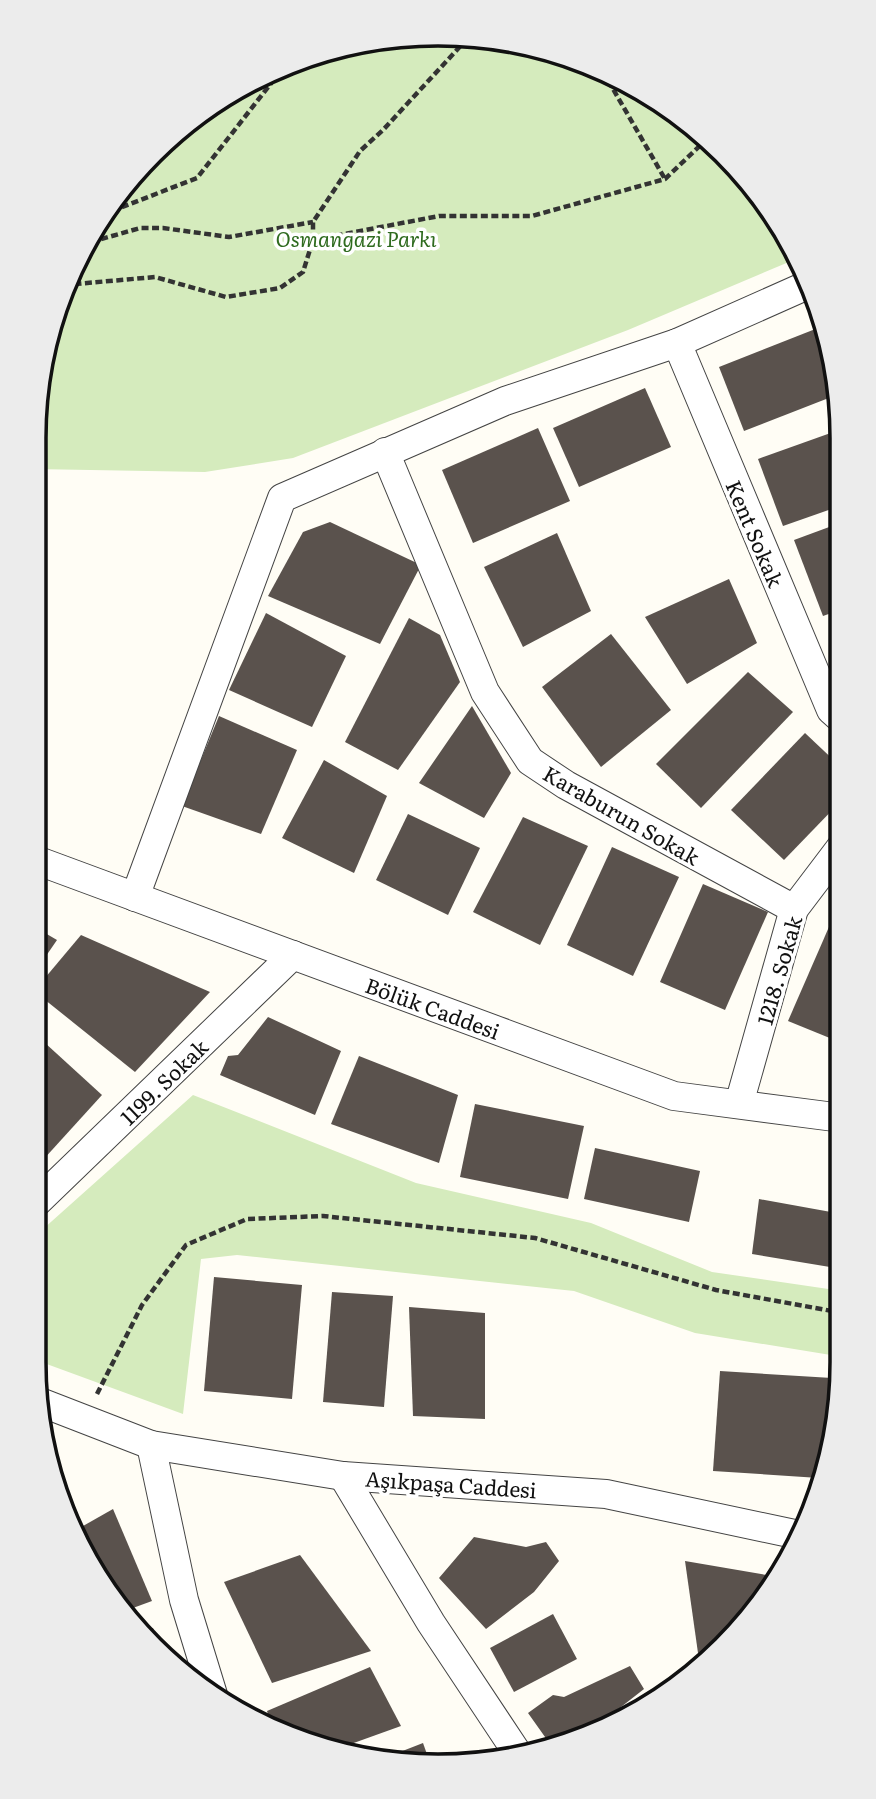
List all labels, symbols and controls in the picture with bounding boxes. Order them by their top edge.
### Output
park label: Osmangazi Parkı [275,222,437,253]
street label: Kent Sokak [720,475,793,591]
street label: Karaburun Sokak [538,757,706,872]
street label: 1218. Sokak [748,912,808,1028]
street label: Bölük Caddesi [362,968,505,1046]
street label: 1199. Sokak [112,1031,214,1131]
street label: Aşıkpaşa Caddesi [364,1462,538,1504]

